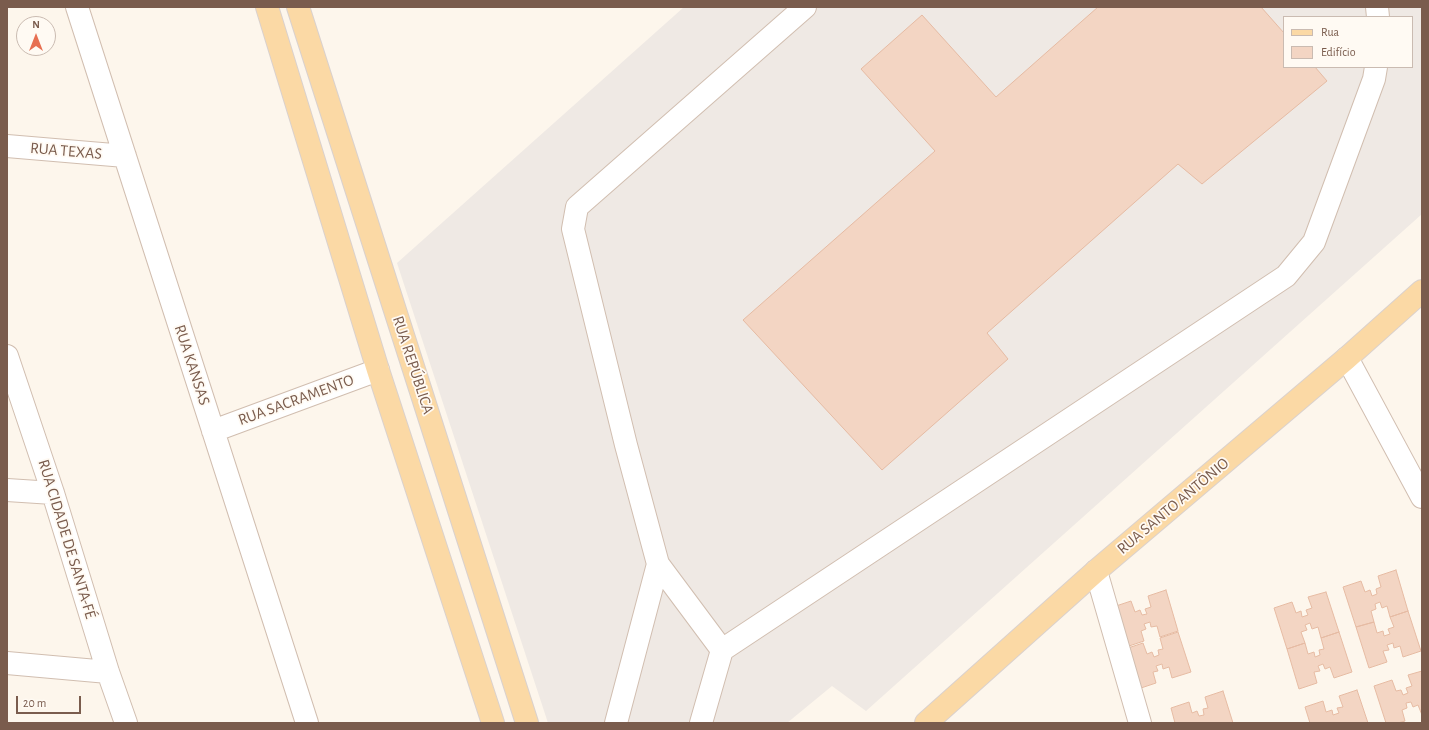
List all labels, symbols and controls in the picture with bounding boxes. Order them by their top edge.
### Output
north arrow [16,16,56,56]
legend [1283,16,1413,68]
text: N [32,19,40,30]
text: Rua [1321,26,1339,38]
text: Edifício [1321,46,1356,58]
street label: RUA TEXAS [29,138,103,164]
street label: RUA REPÚBLICA [388,314,438,416]
street label: RUA KANSAS [170,322,214,408]
street label: RUA SACRAMENTO [236,370,356,430]
street label: RUA SANTO ANTÔNIO [1113,454,1233,558]
street label: RUA CIDADE DE SANTA-FÉ [34,457,100,621]
scale bar [18,688,83,714]
text: 20 m [23,697,46,709]

